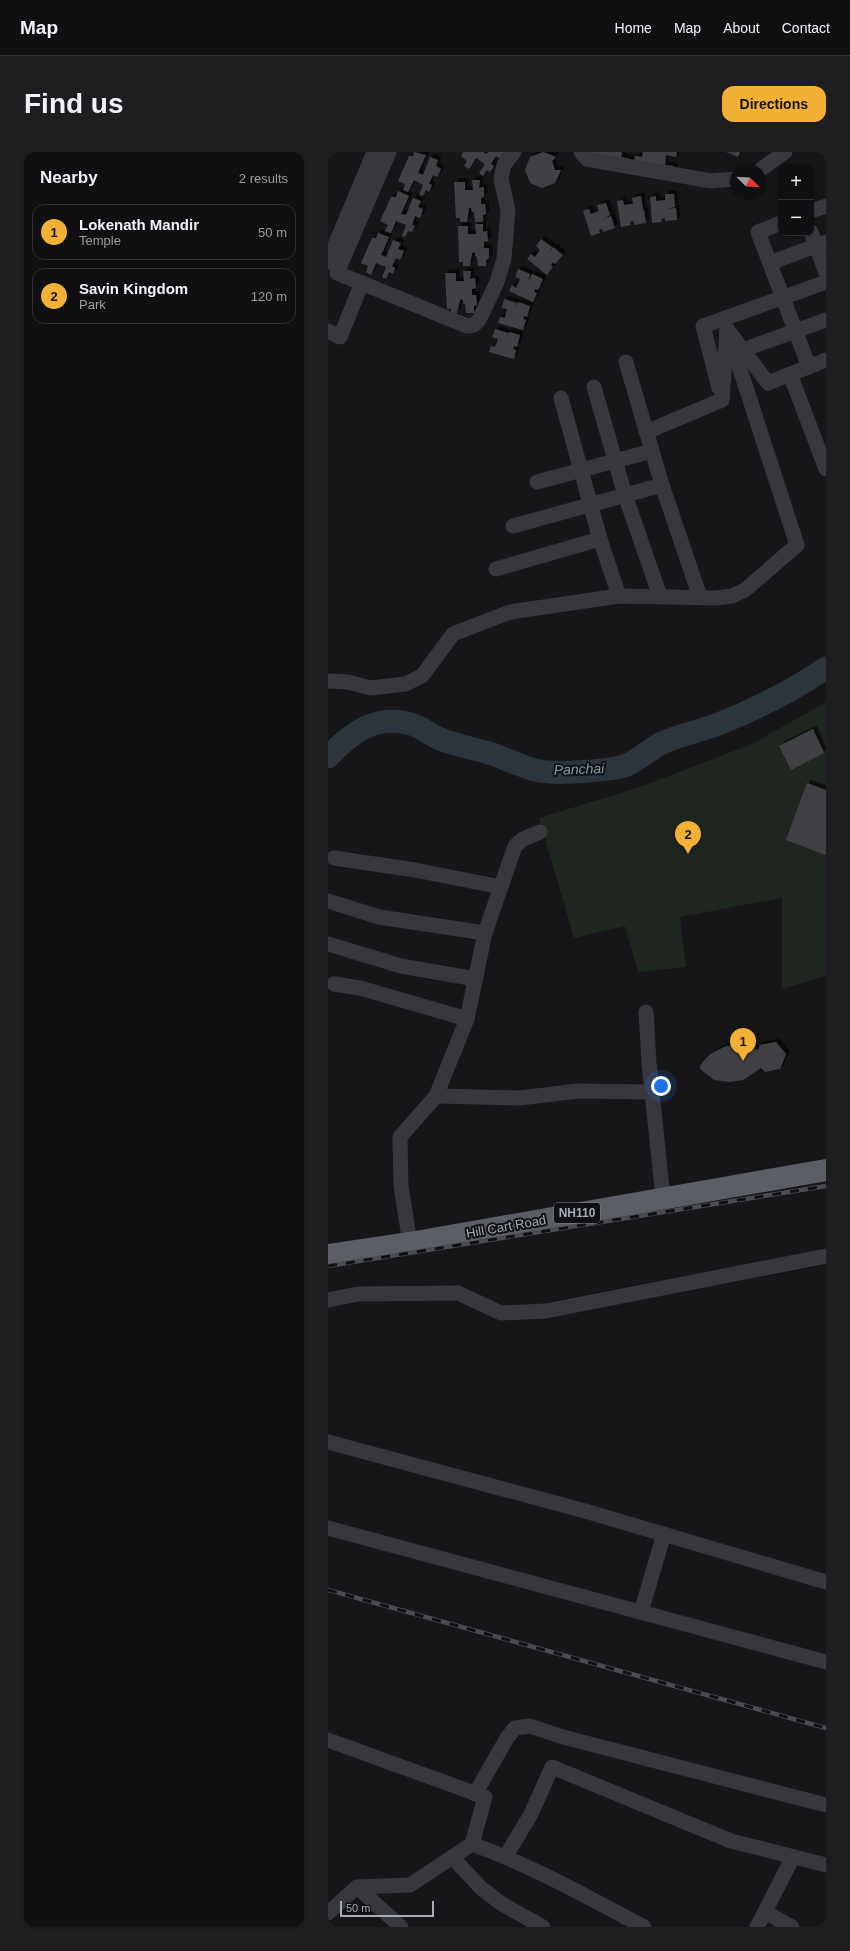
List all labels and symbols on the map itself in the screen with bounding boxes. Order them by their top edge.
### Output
north arrow [730,164,766,200]
water label: Panchai [553,760,605,778]
pin: 2 [675,821,701,854]
pin: 1 [730,1028,756,1061]
your location [651,1076,671,1096]
road number: NH110 [554,1203,600,1223]
street label: Hill Cart Road [465,1212,547,1241]
scale bar [340,1899,434,1918]

